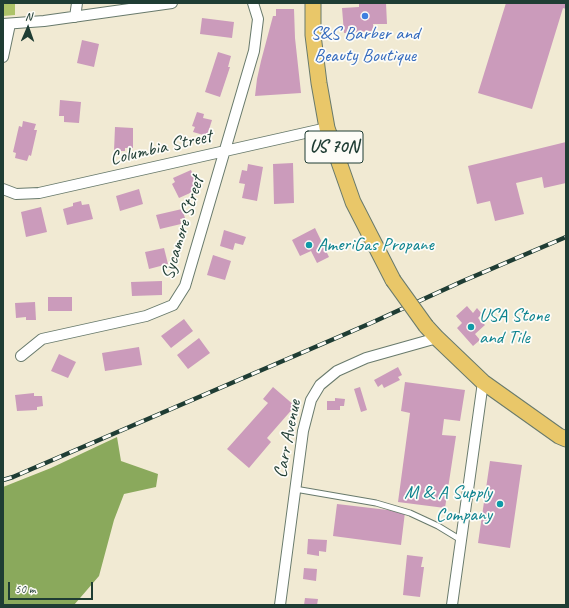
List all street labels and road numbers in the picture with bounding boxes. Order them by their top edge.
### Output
street label: Columbia Street [108,125,214,171]
road number: US 70N [305,131,363,163]
street label: Sycamore Street [156,174,210,282]
street label: Carr Avenue [269,398,307,480]

